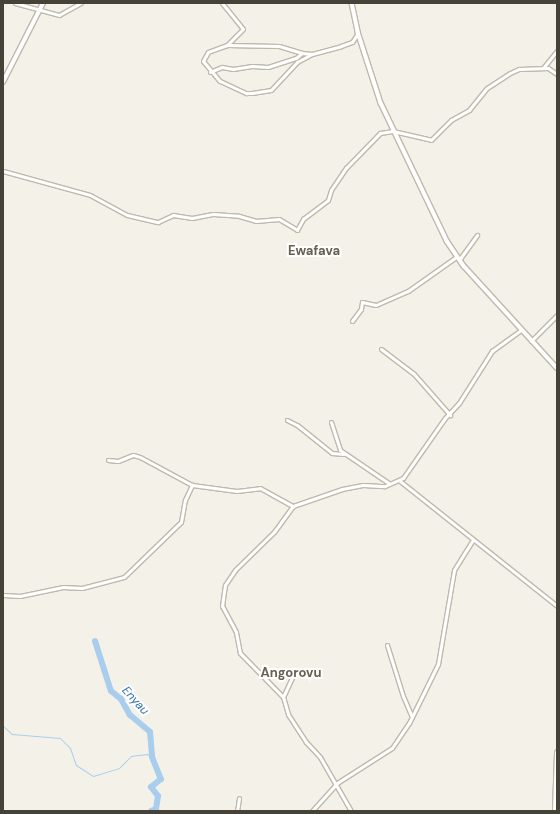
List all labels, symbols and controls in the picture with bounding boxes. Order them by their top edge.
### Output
district label: Ewafava [288,243,340,259]
district label: Angorovu [261,665,321,681]
water label: Enyau [119,684,151,718]

